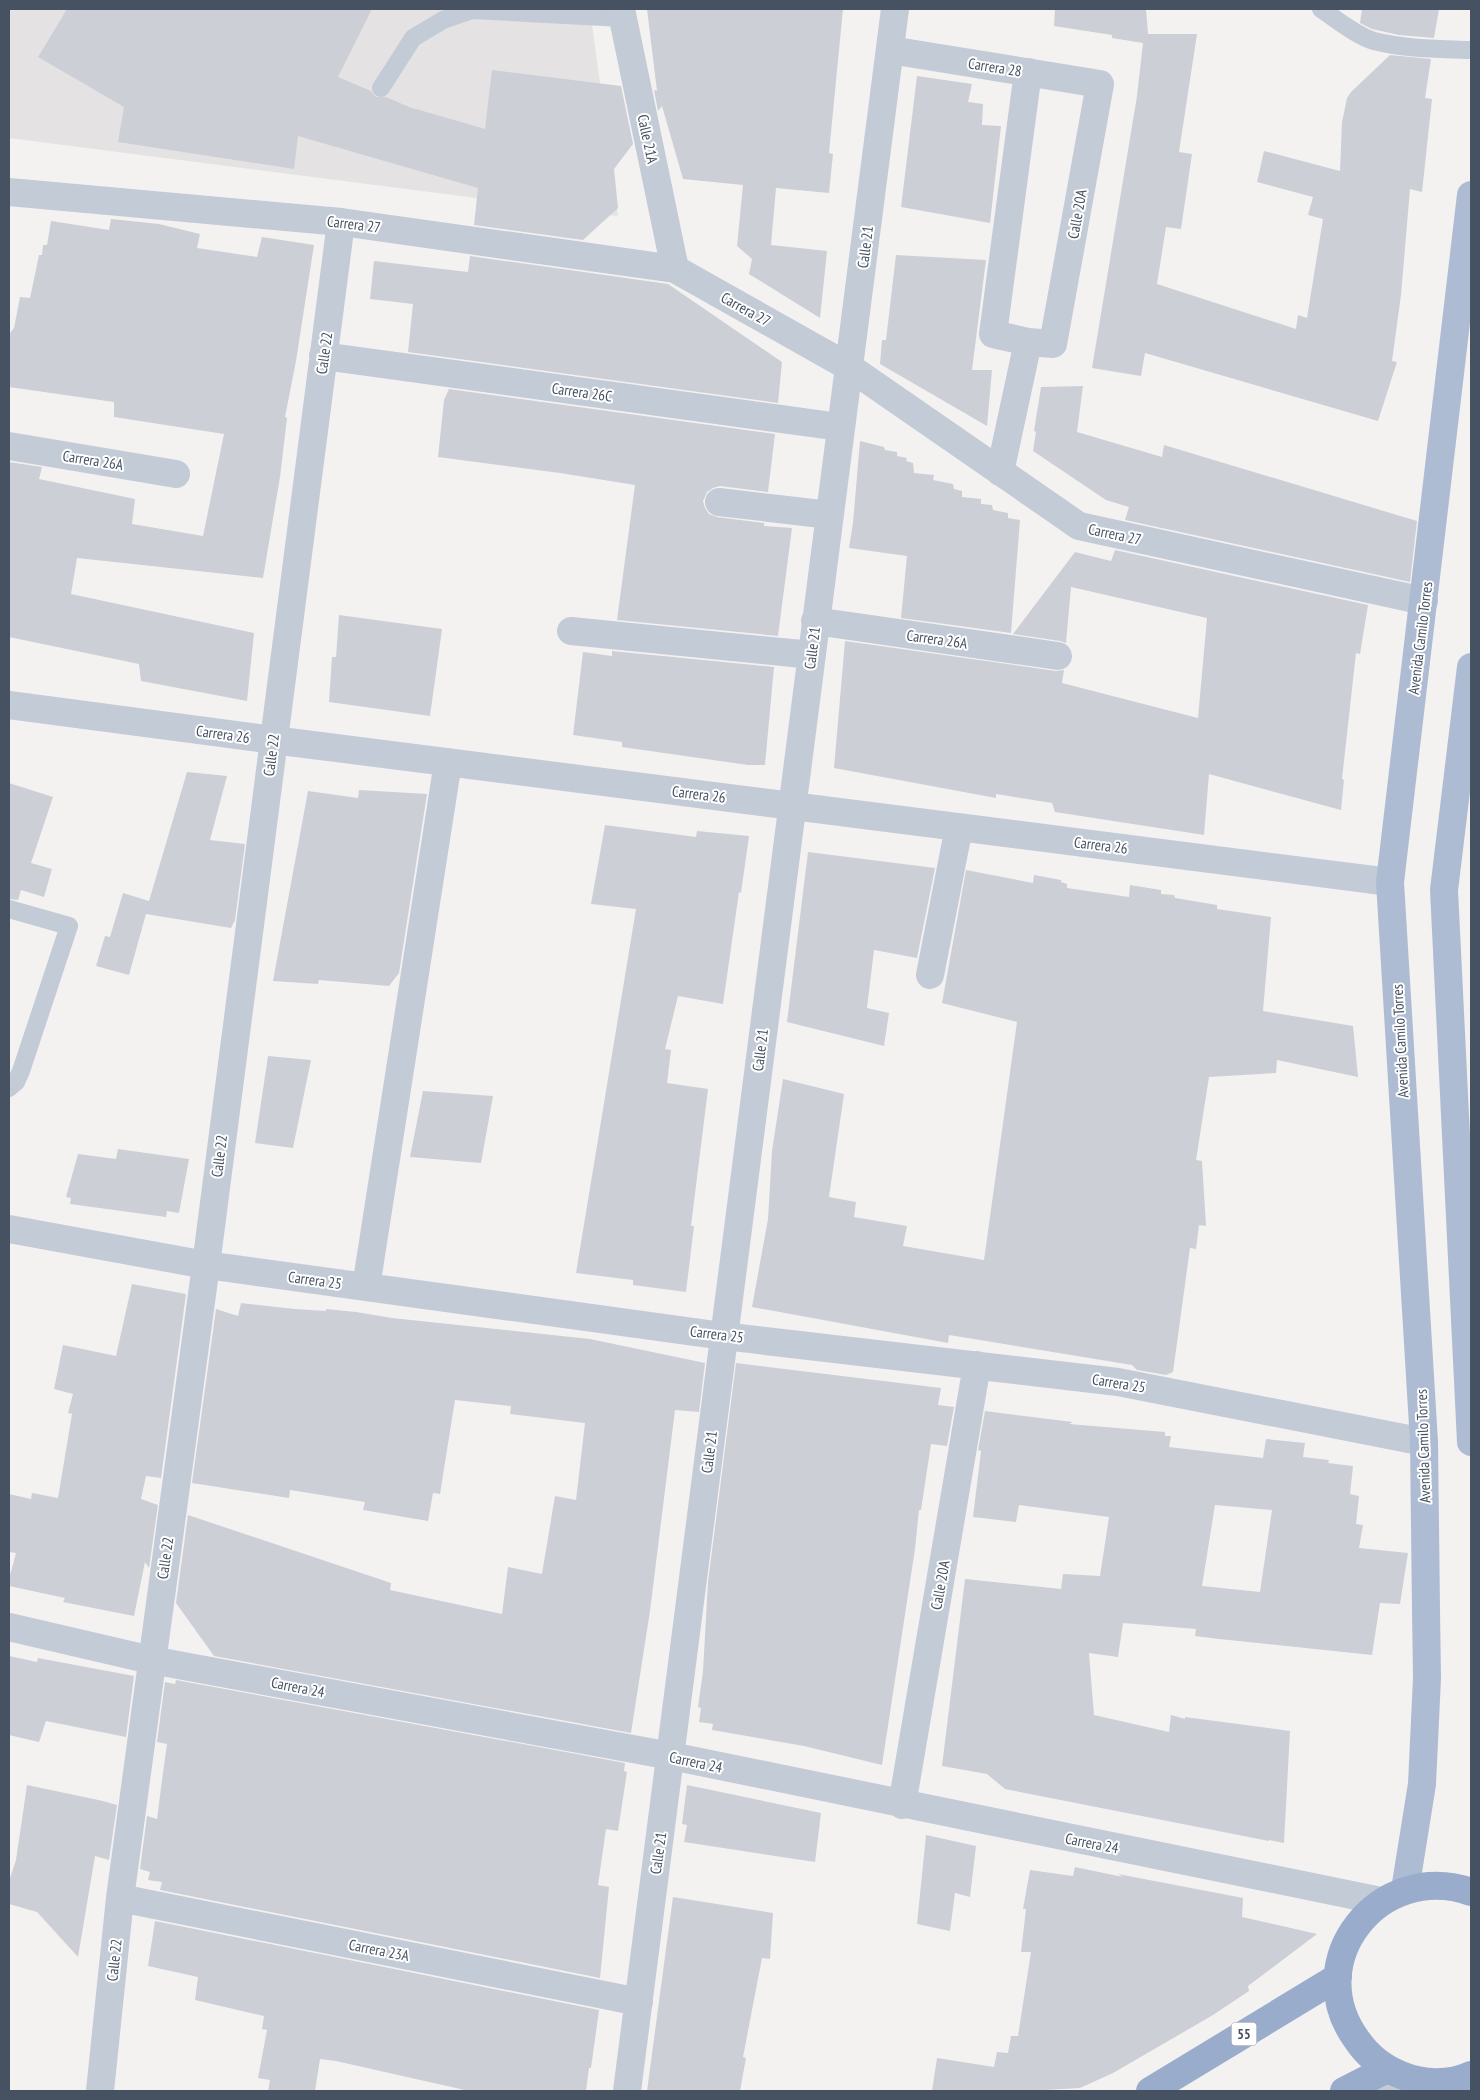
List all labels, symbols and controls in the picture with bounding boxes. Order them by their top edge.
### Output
street label: Carrera 28 [967,53,1023,81]
street label: Calle 21A [634,113,663,166]
street label: Calle 20A [1063,187,1091,240]
street label: Carrera 27 [326,211,382,237]
street label: Calle 21 [853,225,877,269]
street label: Carrera 27 [718,288,774,330]
street label: Calle 22 [312,331,336,375]
street label: Carrera 26C [551,378,614,406]
street label: Carrera 26A [61,446,125,474]
street label: Carrera 27 [1087,519,1143,549]
street label: Avenida Camilo Torres [1404,580,1436,696]
street label: Carrera 26A [905,625,969,653]
street label: Calle 21 [800,626,824,670]
street label: Carrera 26 [195,721,251,747]
street label: Calle 22 [259,733,283,777]
street label: Carrera 26 [671,781,727,807]
street label: Carrera 26 [1073,832,1129,858]
street label: Avenida Camilo Torres [1388,984,1412,1098]
street label: Calle 21 [748,1028,772,1072]
street label: Calle 22 [207,1134,231,1178]
street label: Carrera 25 [287,1267,343,1293]
street label: Carrera 25 [689,1321,745,1347]
street label: Carrera 25 [1091,1369,1147,1397]
street label: Avenida Camilo Torres [1412,1389,1434,1503]
street label: Calle 21 [697,1430,721,1474]
street label: Calle 22 [153,1536,177,1580]
street label: Calle 20A [926,1558,954,1611]
street label: Carrera 24 [270,1673,326,1702]
street label: Carrera 24 [668,1747,725,1777]
street label: Carrera 24 [1064,1829,1120,1858]
street label: Calle 21 [646,1831,670,1875]
street label: Carrera 23A [347,1935,412,1965]
street label: Calle 22 [102,1938,126,1982]
road number: 55 [1232,2022,1256,2046]

